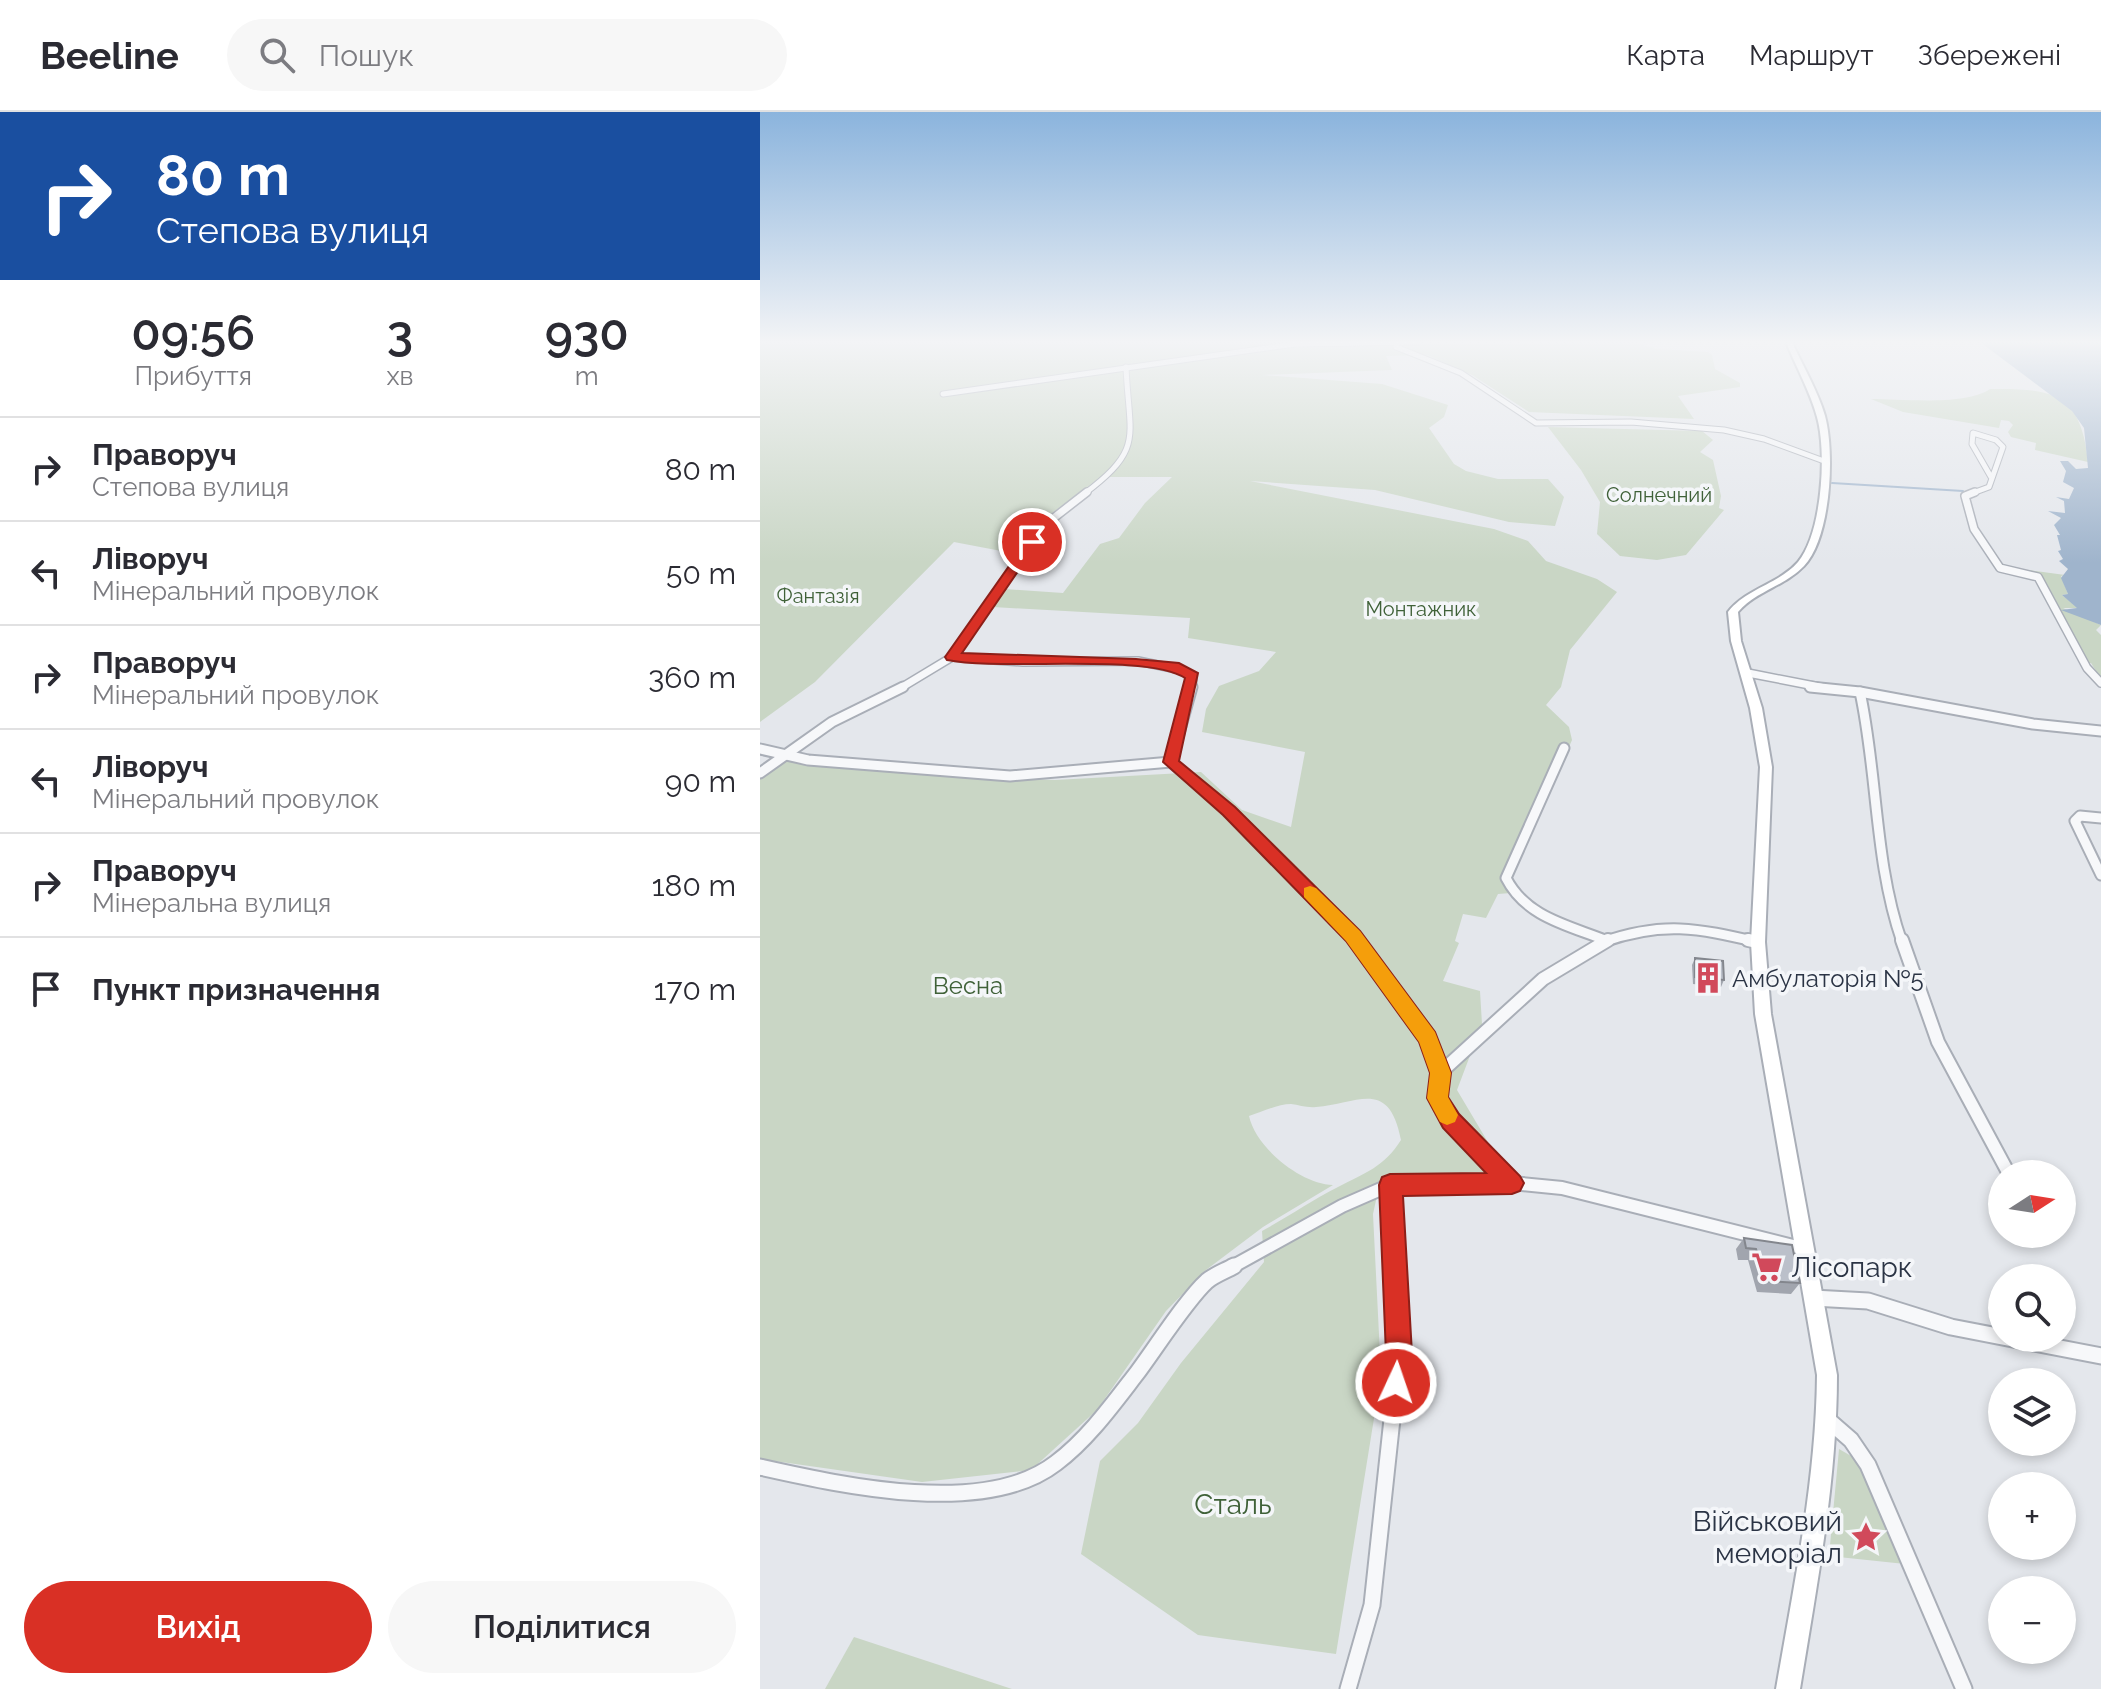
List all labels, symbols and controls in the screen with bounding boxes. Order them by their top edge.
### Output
search box [227,19,787,91]
text: Beeline [40,33,179,78]
icon: search [255,33,299,77]
text: Пошук [319,38,414,73]
text: Карта [1626,39,1705,72]
text: Маршрут [1749,39,1874,72]
text: Збережені [1918,39,2061,72]
text: 80 m [156,142,290,208]
icon: right [24,144,128,248]
text: Степова вулиця [156,209,429,251]
text: 09:56 [131,305,255,361]
text: 3 [387,305,413,361]
text: 930 [545,305,629,361]
text: Прибуття [134,361,252,391]
text: хв [386,361,413,391]
text: m [575,361,599,391]
text: Праворуч [92,437,237,472]
icon: right [24,447,68,491]
text: 80 m [665,452,736,487]
text: Степова вулиця [92,472,289,502]
park label: Солнечний [1606,483,1712,507]
pin [998,508,1066,576]
icon: arrive [1010,520,1054,564]
text: Ліворуч [92,541,208,576]
icon: left [24,551,68,595]
text: 50 m [666,556,736,591]
text: Мінеральний провулок [92,576,379,606]
park label: Фантазія [777,584,860,608]
park label: Монтажник [1365,597,1477,621]
text: Праворуч [92,645,237,680]
icon: right [24,655,68,699]
text: 360 m [648,660,736,695]
text: Мінеральний провулок [92,680,379,710]
text: Ліворуч [92,749,208,784]
icon: left [24,759,68,803]
text: 90 m [665,764,736,799]
text: Мінеральний провулок [92,784,379,814]
text: Праворуч [92,853,237,888]
icon: right [24,863,68,907]
text: 180 m [652,868,736,903]
text: Мінеральна вулиця [92,888,331,918]
building icon: Амбулаторія №5 [1691,961,1725,995]
place label: Амбулаторія №5 [1732,964,1924,993]
icon: arrive [24,967,68,1011]
park label: Весна [933,971,1003,1000]
text: Пункт призначення [92,972,380,1007]
text: 170 m [654,972,736,1007]
north arrow [1988,1160,2076,1248]
map controls [1988,1160,2076,1664]
supermarket icon: Лісопарк [1750,1250,1784,1284]
place label: Лісопарк [1791,1251,1912,1284]
button: search [1988,1264,2076,1352]
position arrow [1354,1341,1438,1425]
button: layers [1988,1368,2076,1456]
button: + [1988,1472,2076,1560]
park label: Сталь [1194,1488,1272,1521]
place label: Військовий меморіал [1693,1505,1842,1570]
place icon: Військовий меморіал [1849,1520,1883,1554]
button: − [1988,1576,2076,1664]
button: Вихід [24,1581,372,1673]
button: Поділитися [388,1581,736,1673]

